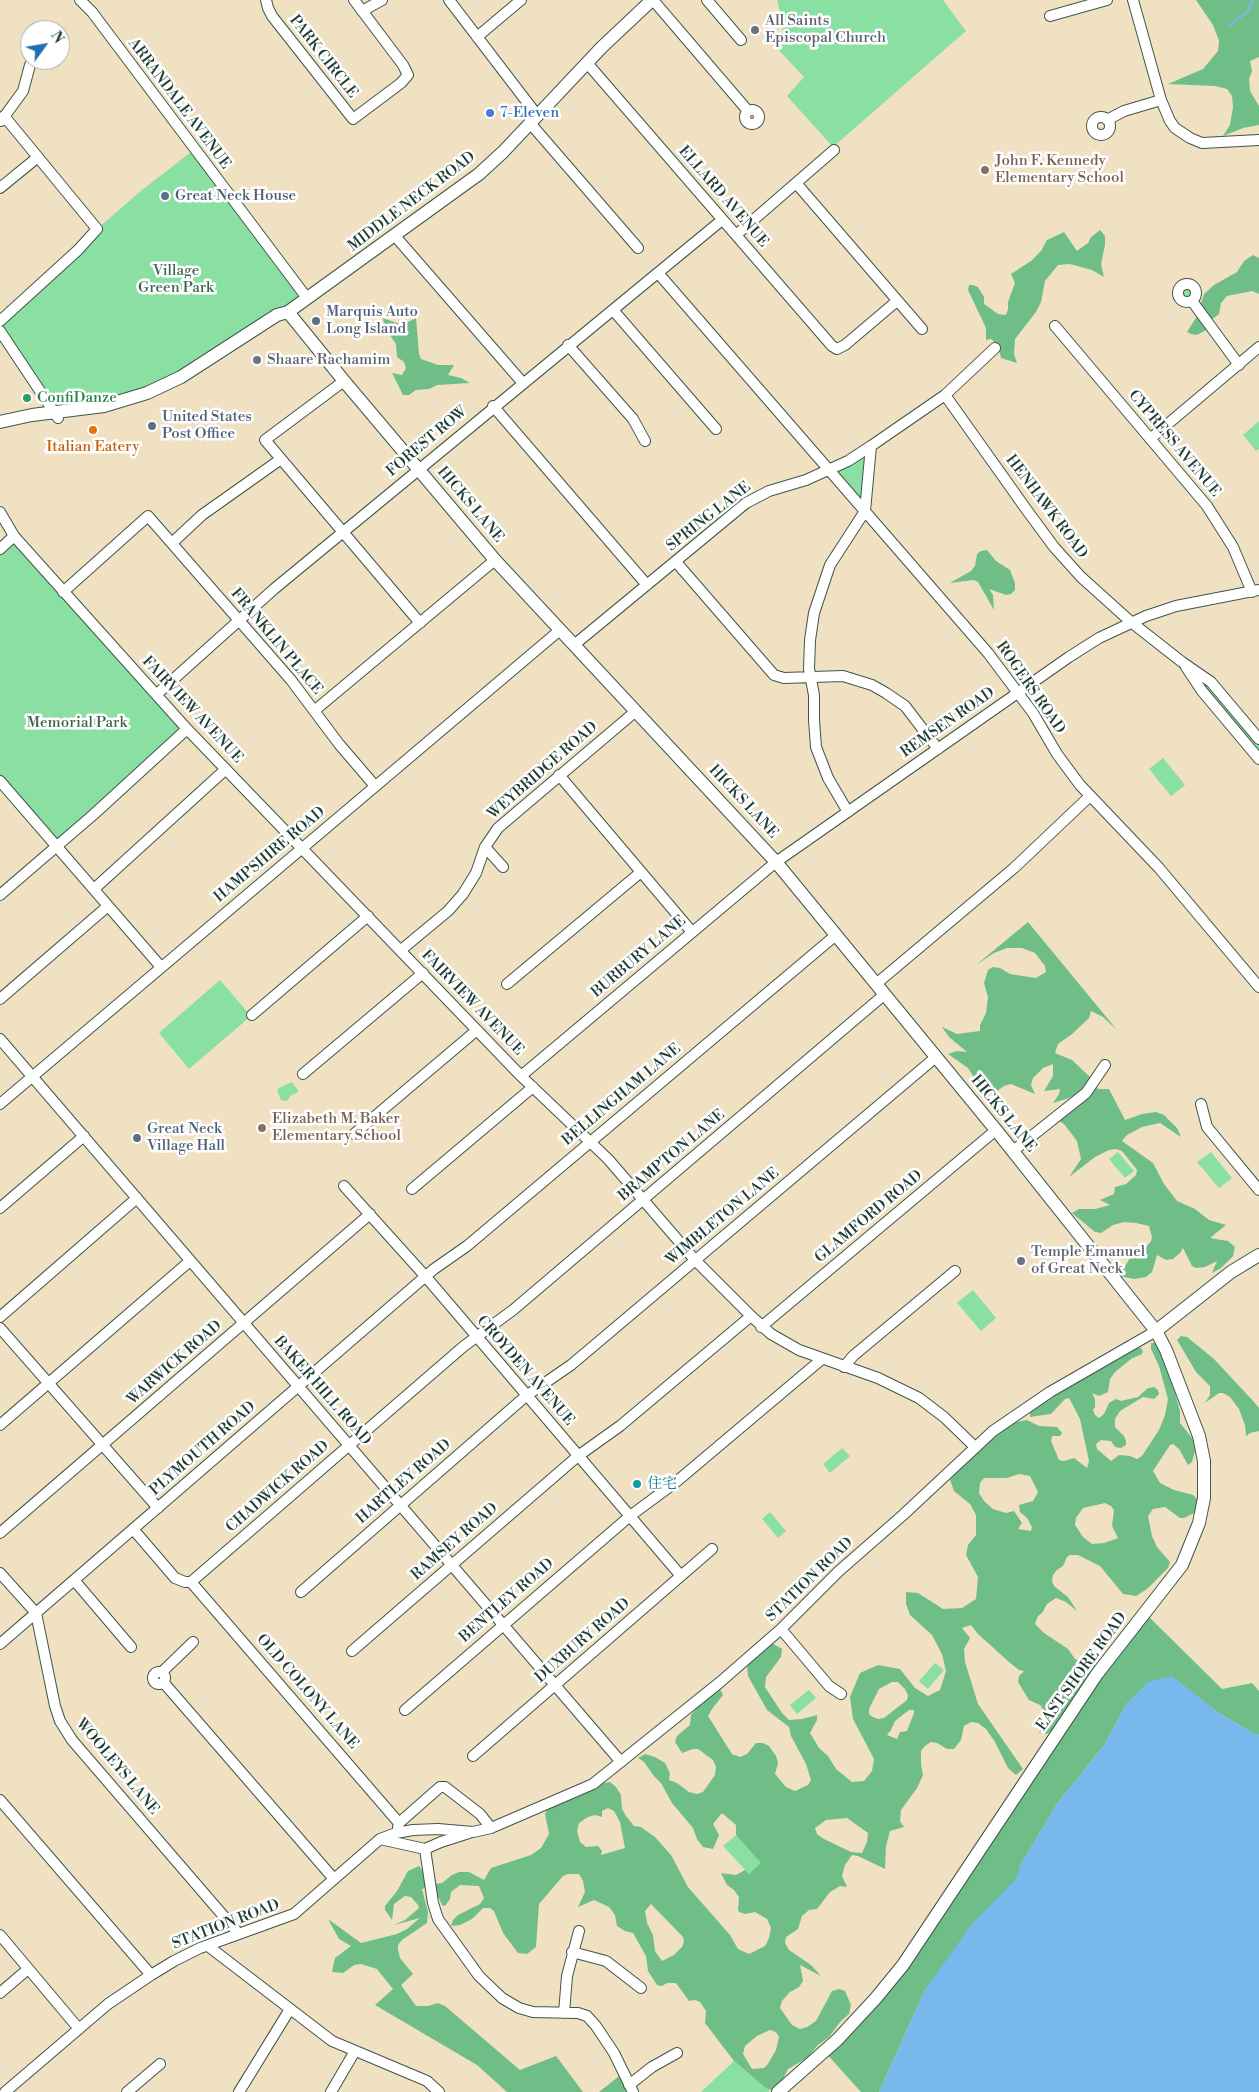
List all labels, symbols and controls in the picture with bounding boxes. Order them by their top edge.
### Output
street label: PARK CIRCLE [285,12,361,102]
place label: All Saints Episcopal Church [765,12,886,47]
north arrow [20,20,70,70]
marker: All Saints Episcopal Church [749,24,761,36]
text: N [46,28,67,47]
street label: ARRANDALE AVENUE [124,35,234,173]
place label: 7-Eleven [500,104,559,122]
marker: 7-Eleven [484,107,496,119]
street label: ELLARD AVENUE [674,143,772,251]
street label: MIDDLE NECK ROAD [345,148,479,256]
place label: John F. Kennedy Elementary School [995,152,1124,187]
marker: John F. Kennedy Elementary School [979,164,991,176]
place label: Great Neck House [175,187,296,205]
marker: Great Neck House [159,190,171,202]
park label: Village Green Park [138,262,214,297]
place label: Marquis Auto Long Island [326,303,418,338]
marker: Marquis Auto Long Island [310,315,322,327]
place label: Shaare Rachamim [267,351,390,369]
marker: Shaare Rachamim [251,354,263,366]
street label: CYPRESS AVENUE [1124,387,1224,501]
place label: ConfiDanze [37,389,117,407]
marker: ConfiDanze [21,392,33,404]
street label: FOREST ROW [383,403,471,481]
place label: United States Post Office [162,408,252,443]
marker: United States Post Office [146,420,158,432]
marker: Italian Eatery [87,424,99,436]
place label: Italian Eatery [47,438,139,456]
street label: HENHAWK ROAD [1001,452,1091,562]
street label: HICKS LANE [433,463,507,547]
street label: SPRING LANE [663,478,755,556]
street label: FRANKLIN PLACE [226,585,326,699]
street label: ROGERS ROAD [991,638,1069,738]
street label: FAIRVIEW AVENUE [138,653,246,767]
street label: REMSEN ROAD [898,684,998,762]
park label: Memorial Park [27,714,127,732]
street label: WEYBRIDGE ROAD [484,718,602,824]
street label: HICKS LANE [704,762,782,842]
street label: HAMPSHIRE ROAD [211,803,329,907]
street label: BURBURY LANE [588,912,690,1002]
street label: FAIRVIEW AVENUE [417,947,527,1059]
street label: BELLINGHAM LANE [559,1040,685,1150]
street label: HICKS LANE [967,1072,1039,1156]
street label: BRAMPTON LANE [615,1106,729,1206]
place label: Elizabeth M. Baker Elementary School [272,1110,401,1145]
place label: Great Neck Village Hall [147,1120,225,1155]
marker: Elizabeth M. Baker Elementary School [256,1122,268,1134]
marker: Great Neck Village Hall [131,1132,143,1144]
street label: WIMBLETON LANE [663,1165,783,1269]
street label: GLAMFORD ROAD [812,1167,926,1267]
place label: Temple Emanuel of Great Neck [1031,1243,1145,1278]
marker: Temple Emanuel of Great Neck [1015,1255,1027,1267]
street label: CROYDEN AVENUE [472,1312,578,1430]
street label: WARWICK ROAD [124,1317,226,1409]
street label: BAKER HILL ROAD [270,1333,374,1449]
street label: PLYMOUTH ROAD [146,1398,260,1500]
street label: HARTLEY ROAD [353,1436,455,1528]
street label: CHADWICK ROAD [223,1437,333,1537]
place label: 住宅 [647,1475,677,1493]
marker: 住宅 [631,1478,643,1490]
street label: RAMSEY ROAD [408,1500,502,1584]
street label: STATION ROAD [763,1534,857,1626]
street label: BENTLEY ROAD [456,1555,558,1647]
street label: DUXBURY ROAD [532,1595,634,1687]
street label: EAST SHORE ROAD [1033,1609,1131,1735]
street label: OLD COLONY LANE [252,1631,362,1753]
street label: WOOLEYS LANE [72,1715,162,1819]
street label: STATION ROAD [170,1896,282,1954]

